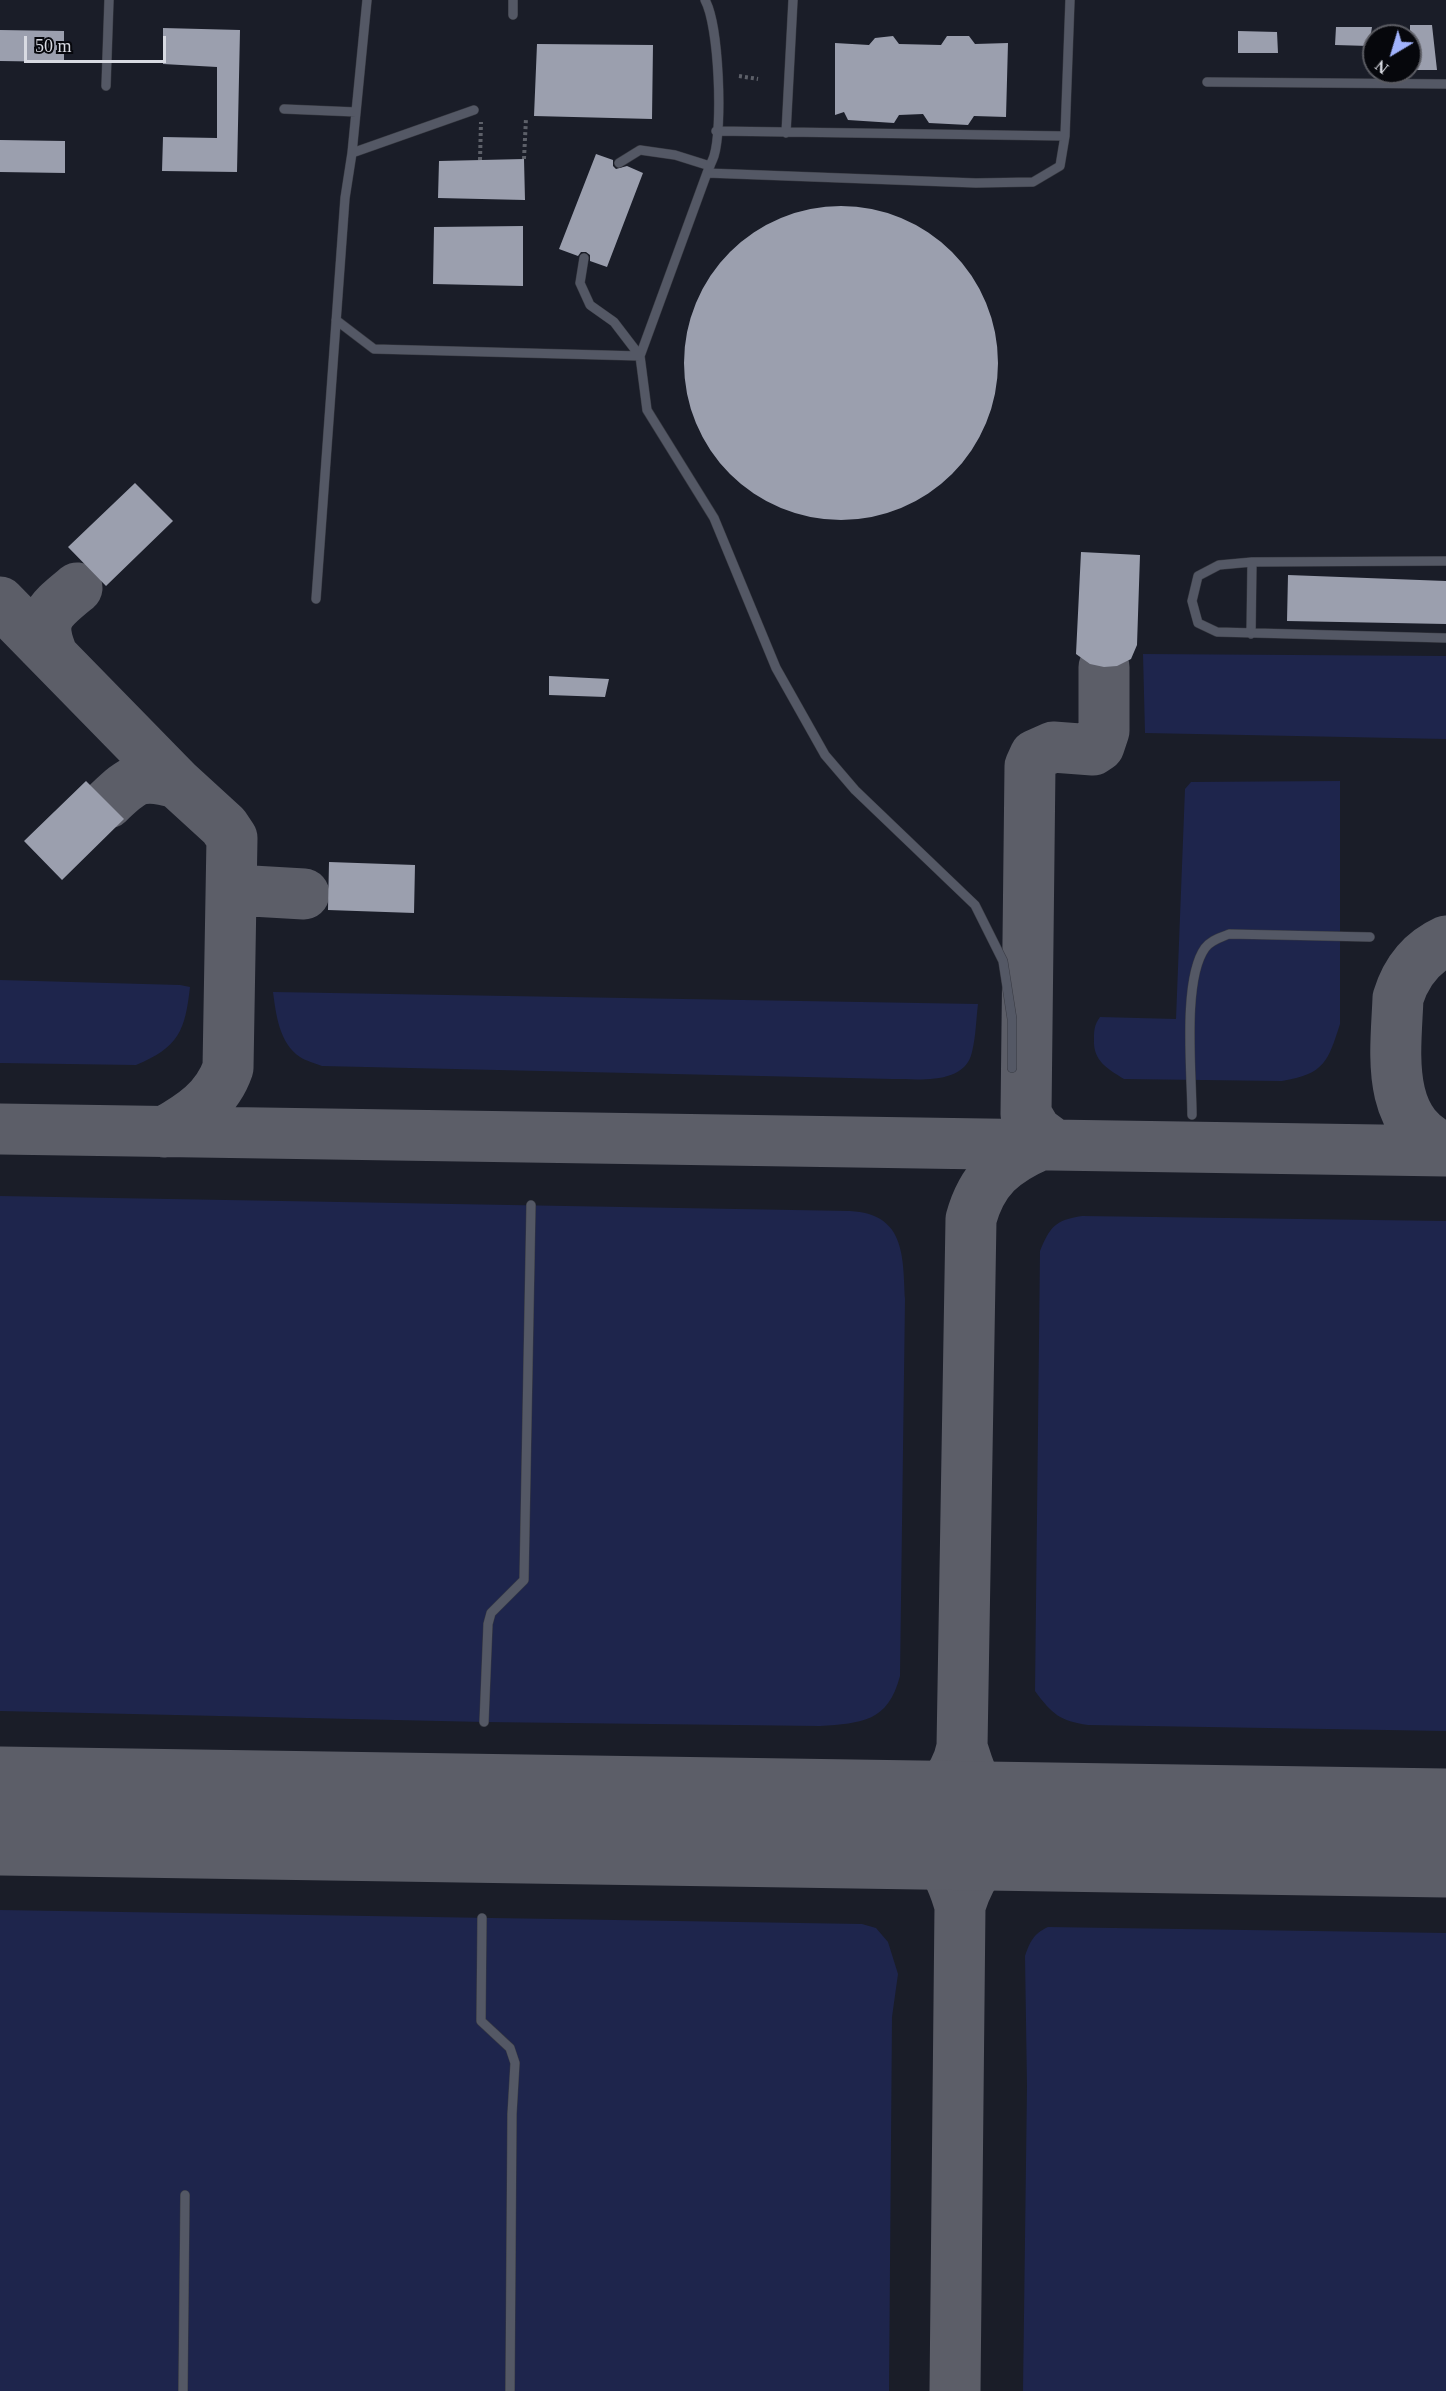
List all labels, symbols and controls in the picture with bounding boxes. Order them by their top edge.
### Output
scale bar [27,24,170,62]
north arrow [1362,24,1422,84]
text: 50 m [35,36,72,56]
text: N [1372,57,1392,77]

